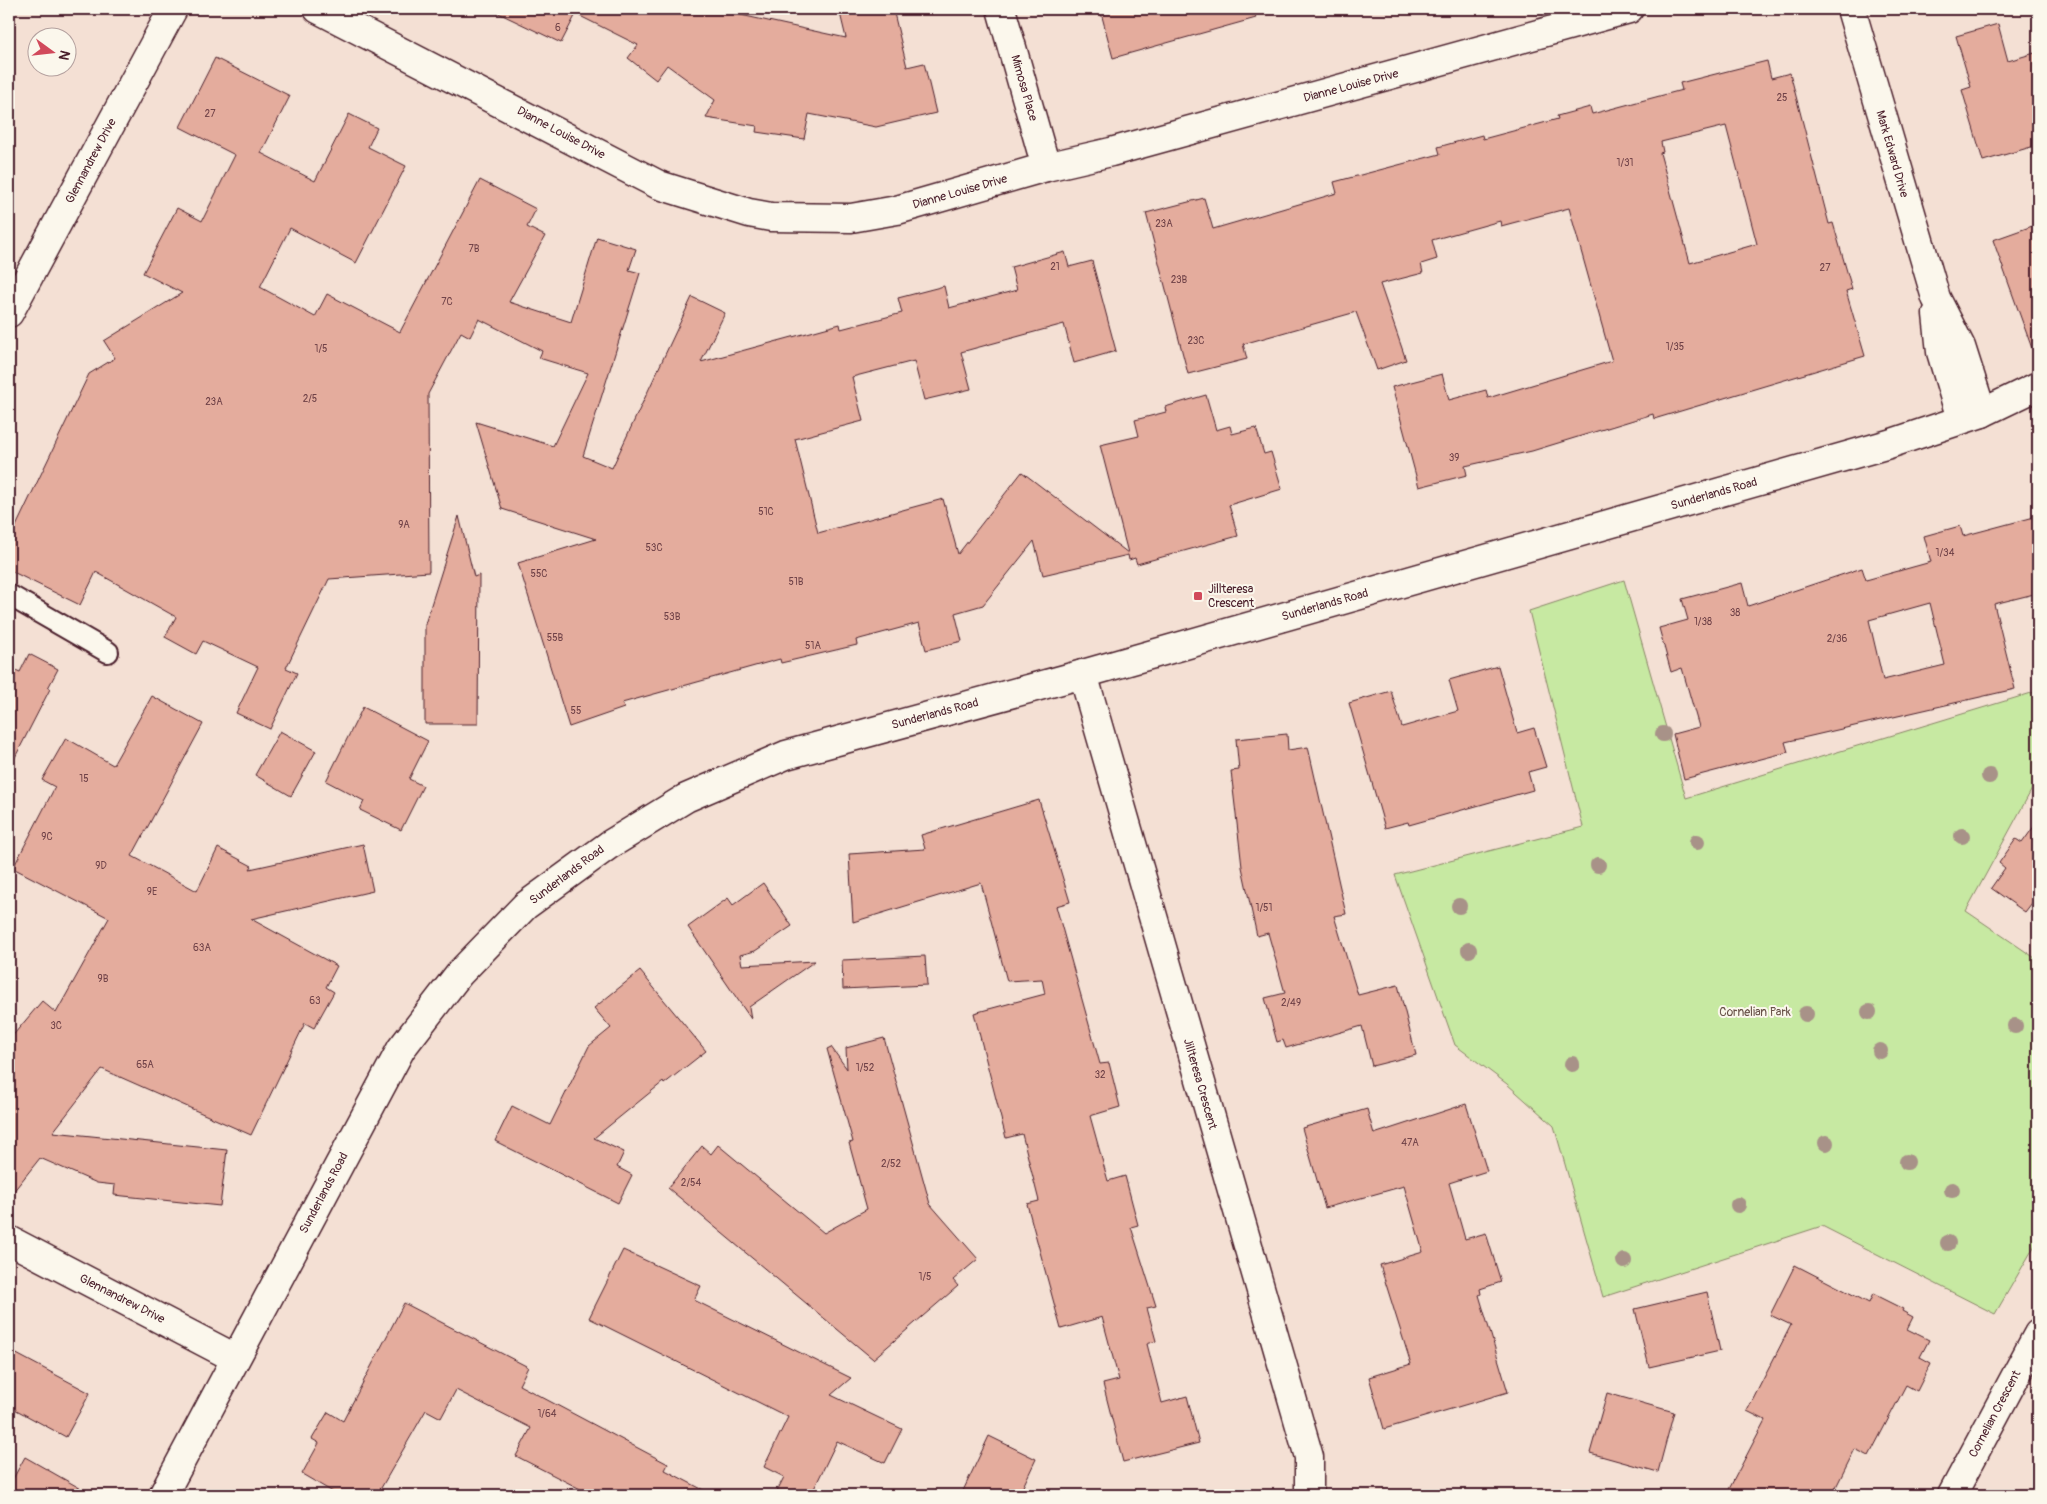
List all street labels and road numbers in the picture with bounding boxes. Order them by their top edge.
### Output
street label: Mimosa Place [1007,53,1041,123]
street label: Dianne Louise Drive [1302,66,1400,106]
street label: Dianne Louise Drive [514,103,608,163]
street label: Mark Edward Drive [1872,109,1912,199]
street label: Glennandrew Drive [62,116,120,206]
street label: Dianne Louise Drive [911,171,1009,213]
street label: Sunderlands Road [1669,474,1759,514]
street label: Sunderlands Road [1280,585,1370,625]
street label: Sunderlands Road [890,695,980,733]
street label: Sunderlands Road [527,842,607,908]
street label: Jillteresa Crescent [1180,1037,1220,1131]
street label: Sunderlands Road [296,1150,352,1236]
street label: Glennandrew Drive [77,1271,167,1327]
street label: Cornelian Crescent [1966,1368,2024,1460]

